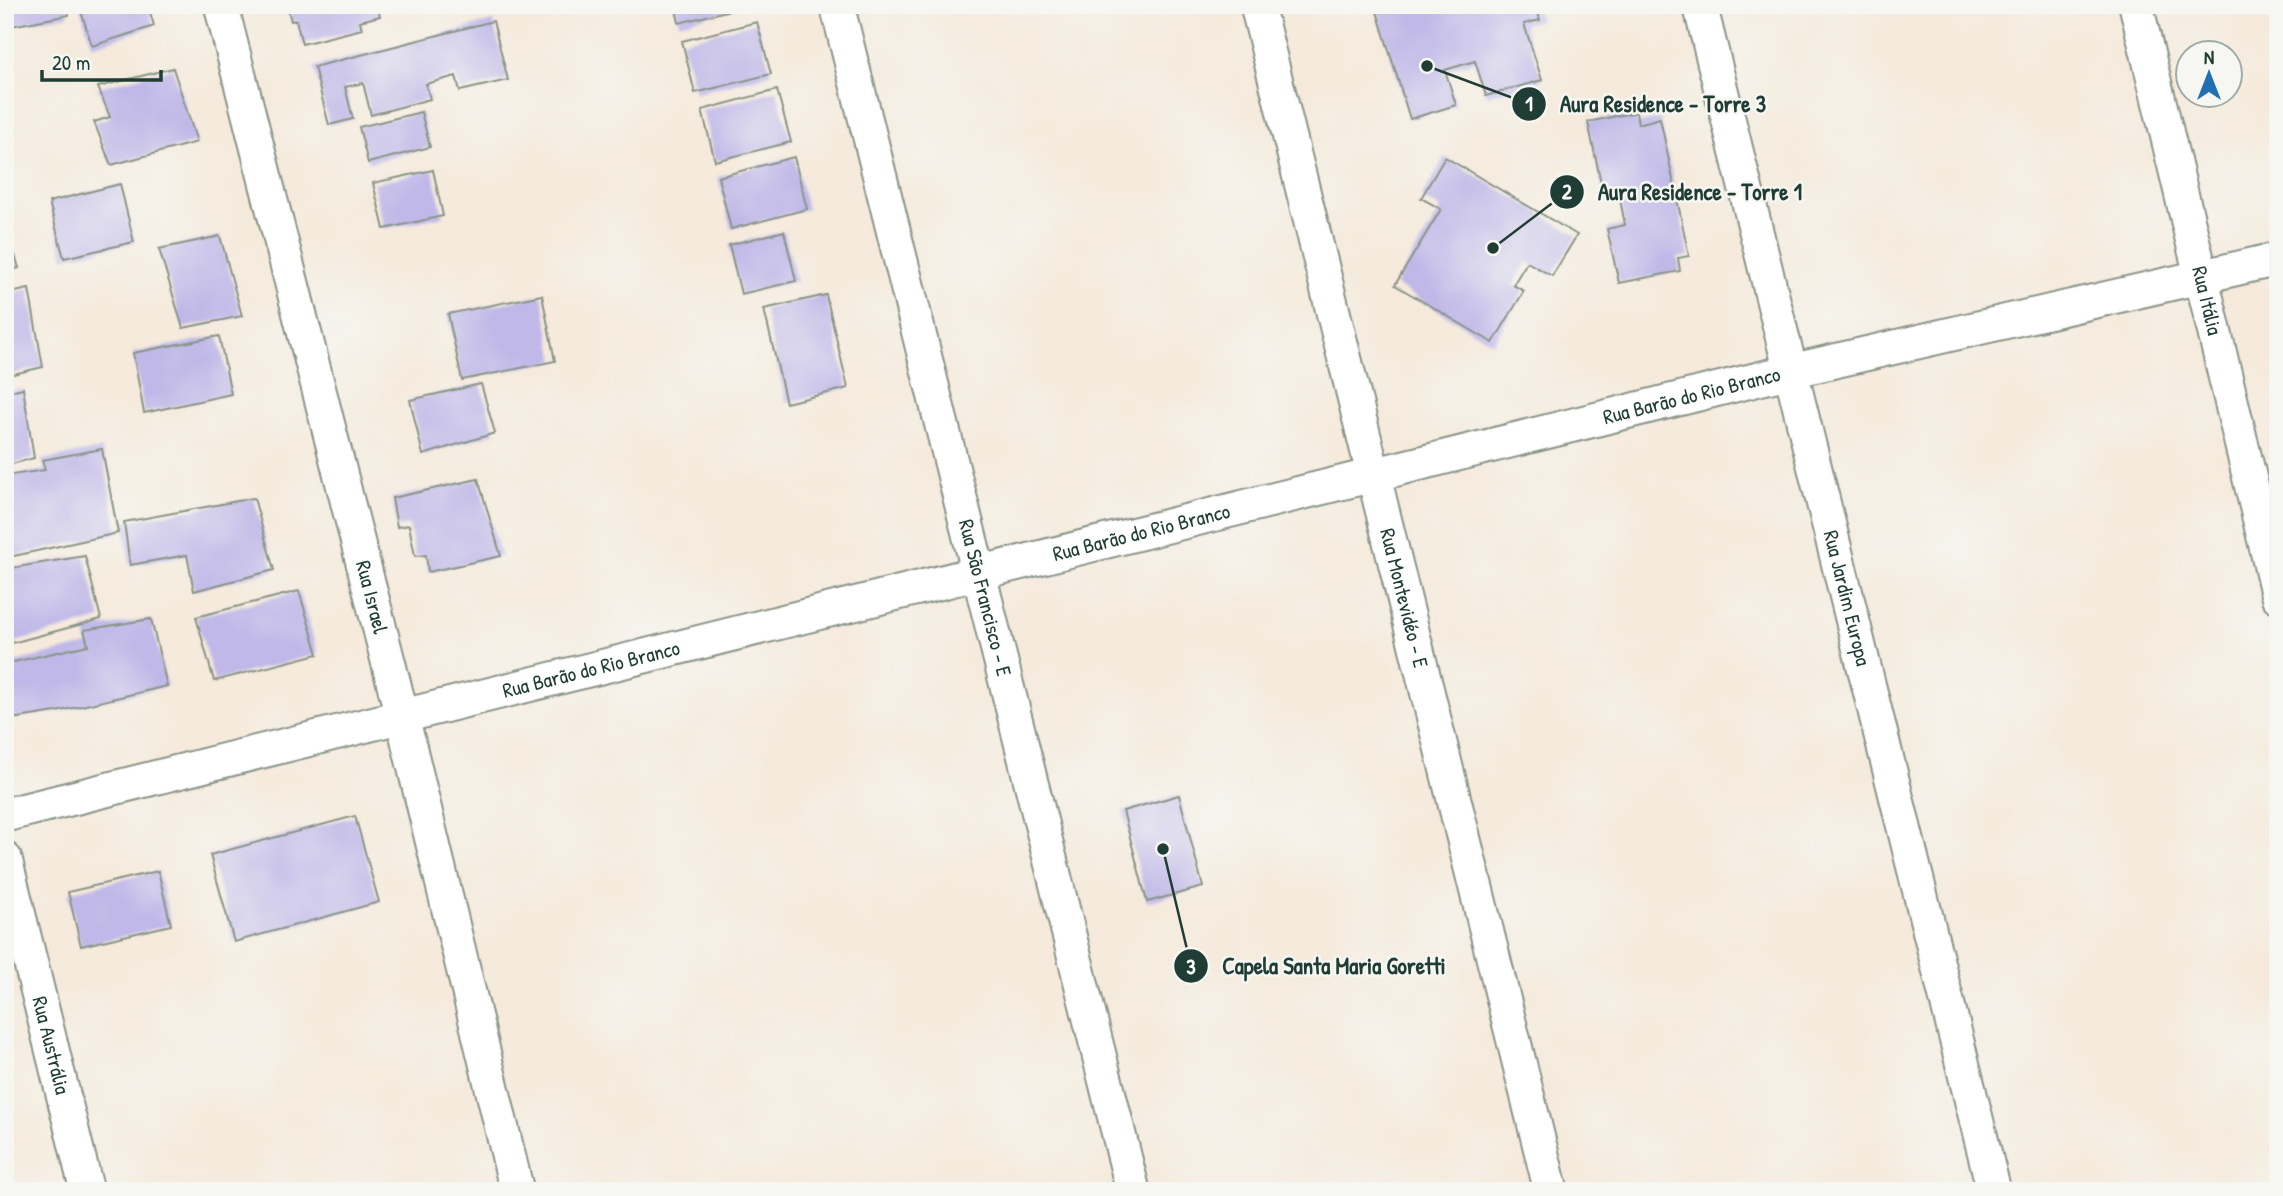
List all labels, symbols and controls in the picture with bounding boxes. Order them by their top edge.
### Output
scale bar [42,38,161,82]
north arrow [2174,38,2244,108]
text: N [2204,44,2214,70]
text: 20 m [52,48,90,77]
callout: Aura Residence - Torre 3 [1511,82,1780,126]
text: Aura Residence - Torre 3 [1560,88,1766,119]
text: 1 [1525,89,1533,118]
callout: Aura Residence - Torre 1 [1549,170,1816,214]
text: Aura Residence - Torre 1 [1598,176,1802,207]
text: 2 [1562,177,1572,206]
street label: Rua Itália [2185,263,2230,338]
street label: Rua Barão do Rio Branco [1600,359,1783,431]
street label: Rua Barão do Rio Branco [1050,496,1233,568]
street label: Rua São Francisco - E [952,516,1019,679]
street label: Rua Montevidéo - E [1373,525,1436,671]
street label: Rua Jardim Europa [1817,527,1878,669]
street label: Rua Israel [349,557,396,637]
street label: Rua Barão do Rio Branco [499,633,683,705]
callout: Capela Santa Maria Goretti [1173,944,1460,988]
text: Capela Santa Maria Goretti [1222,950,1446,982]
text: 3 [1186,952,1196,981]
street label: Rua Austrália [25,993,78,1097]

